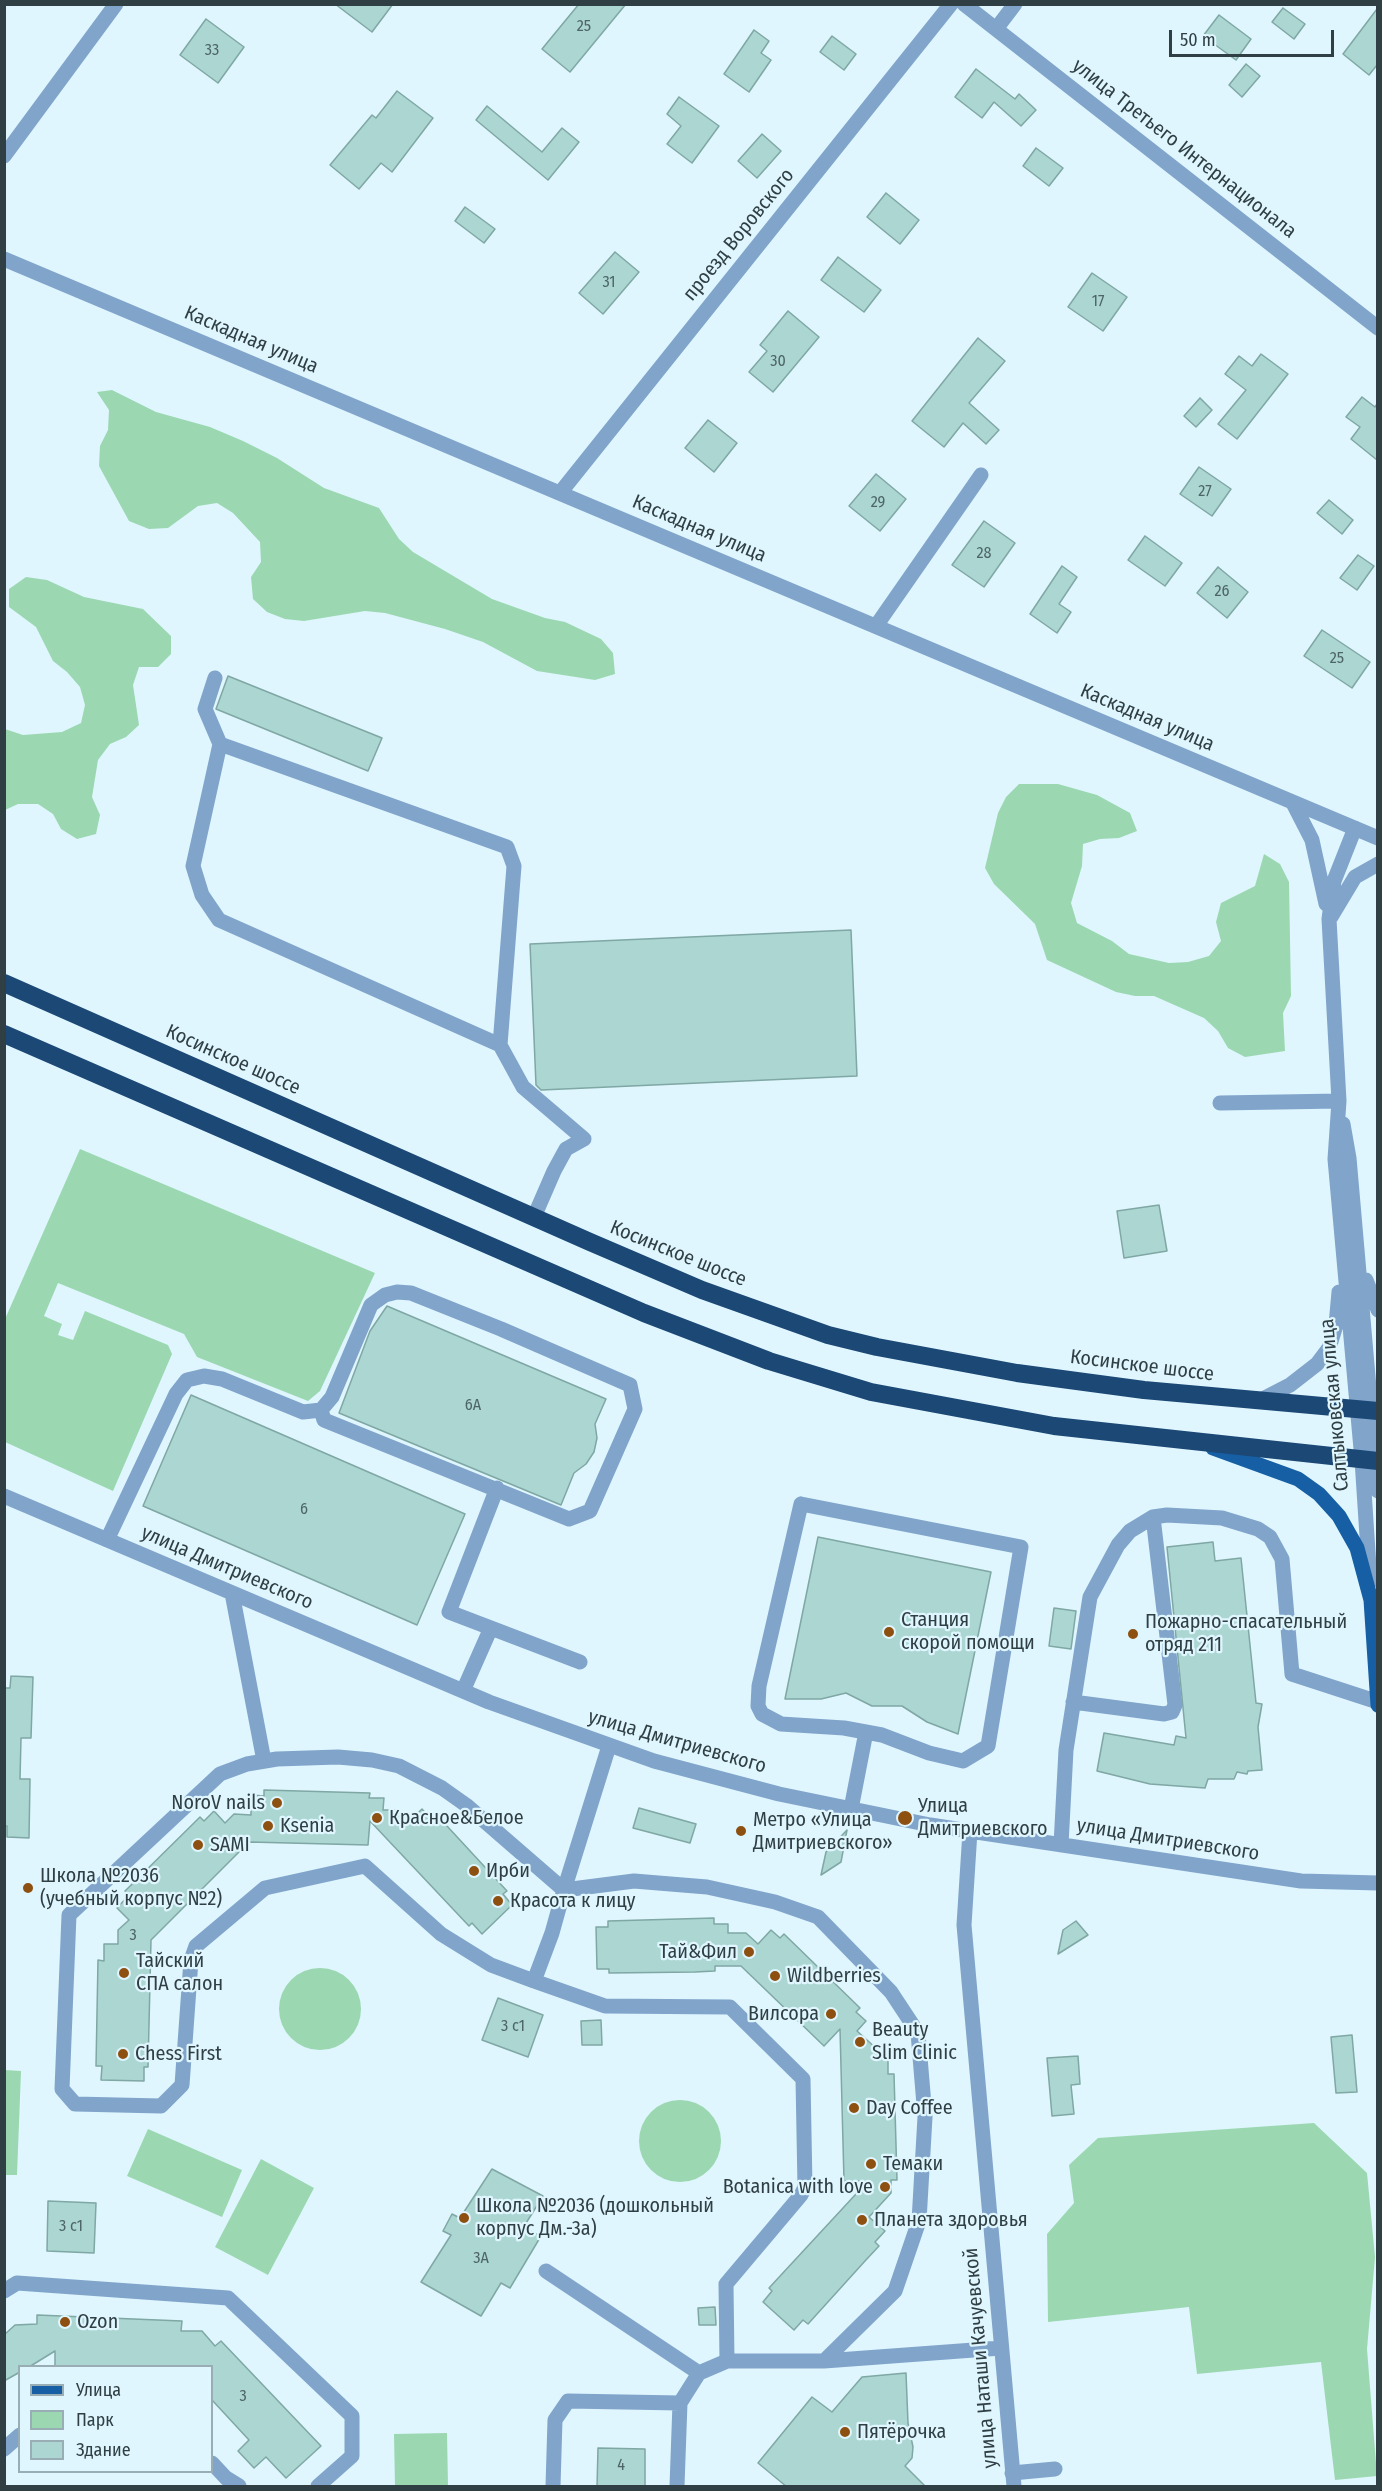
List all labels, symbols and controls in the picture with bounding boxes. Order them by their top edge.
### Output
house number: 25 [577,17,591,37]
scale bar [1172,18,1337,56]
text: 50 m [1180,29,1216,51]
house number: 33 [205,41,219,61]
street label: улица Третьего Интернационала [1067,54,1301,244]
street label: проезд Воровского [678,164,800,306]
house number: 31 [602,273,616,293]
house number: 17 [1092,292,1104,312]
street label: Каскадная улица [180,301,322,379]
house number: 30 [770,352,786,372]
house number: 27 [1198,482,1212,502]
street label: Каскадная улица [628,490,770,568]
house number: 29 [871,493,885,513]
house number: 28 [976,544,992,564]
house number: 26 [1215,582,1229,602]
house number: 25 [1330,649,1344,669]
street label: Каскадная улица [1076,679,1218,757]
street label: Косинское шоссе [162,1020,304,1100]
street label: Косинское шоссе [606,1216,750,1292]
street label: Салтыковская улица [1315,1318,1355,1492]
street label: Косинское шоссе [1069,1345,1215,1387]
house number: 6А [465,1396,481,1416]
house number: 6 [300,1500,308,1520]
street label: улица Дмитриевского [137,1521,317,1615]
place label: Станция скорой помощи [901,1608,1035,1655]
place label: Пожарно-спасательный отряд 211 [1145,1610,1347,1657]
marker: Станция скорой помощи [882,1625,896,1639]
marker: Пожарно-спасательный отряд 211 [1126,1627,1140,1641]
street label: улица Дмитриевского [585,1705,769,1779]
place label: NoroV nails [171,1791,265,1815]
place label: Улица Дмитриевского [918,1794,1047,1841]
marker: NoroV nails [270,1796,284,1810]
place label: Красное&Белое [389,1806,524,1830]
place label: Метро «Улица Дмитриевского» [753,1808,893,1855]
marker: Улица Дмитриевского [896,1809,914,1827]
marker: Красное&Белое [370,1811,384,1825]
place label: Ksenia [280,1814,334,1838]
street label: улица Дмитриевского [1075,1814,1261,1866]
marker: Ksenia [261,1819,275,1833]
marker: Метро «Улица Дмитриевского» [734,1824,748,1838]
place label: SAMI [210,1833,250,1857]
marker: SAMI [191,1838,205,1852]
place label: Ирби [486,1859,530,1883]
place label: Школа №2036 (учебный корпус №2) [40,1864,222,1911]
marker: Ирби [467,1864,481,1878]
marker: Школа №2036 (учебный корпус №2) [21,1881,35,1895]
place label: Красота к лицу [510,1889,636,1913]
marker: Красота к лицу [491,1894,505,1908]
house number: 3 [129,1926,137,1946]
place label: Тай&Фил [659,1940,737,1964]
marker: Тай&Фил [742,1945,756,1959]
place label: Тайский СПА салон [136,1949,223,1996]
place label: Wildberries [787,1964,881,1988]
marker: Тайский СПА салон [117,1966,131,1980]
marker: Wildberries [768,1969,782,1983]
place label: Вилсора [748,2002,819,2026]
marker: Вилсора [824,2007,838,2021]
house number: 3 с1 [501,2017,525,2037]
place label: Beauty Slim Clinic [872,2018,957,2065]
marker: Beauty Slim Clinic [853,2035,867,2049]
place label: Chess First [135,2042,222,2066]
marker: Chess First [116,2047,130,2061]
place label: Day Coffee [866,2096,953,2120]
marker: Day Coffee [847,2101,861,2115]
place label: Темаки [883,2152,943,2176]
marker: Темаки [864,2157,878,2171]
place label: Botanica with love [723,2175,873,2199]
marker: Botanica with love [878,2180,892,2194]
place label: Школа №2036 (дошкольный корпус Дм.-3а) [476,2194,714,2241]
place label: Планета здоровья [874,2208,1028,2232]
marker: Школа №2036 (дошкольный корпус Дм.-3а) [457,2211,471,2225]
marker: Планета здоровья [855,2213,869,2227]
house number: 3 с1 [59,2217,83,2237]
street label: улица Наташи Качуевской [959,2247,1003,2469]
house number: 3А [473,2249,489,2269]
place label: Ozon [77,2310,118,2334]
marker: Ozon [58,2315,72,2329]
legend [18,2365,213,2473]
text: Улица [76,2379,121,2401]
house number: 3 [239,2387,247,2407]
text: Парк [76,2409,114,2431]
place label: Пятёрочка [857,2420,946,2444]
marker: Пятёрочка [838,2425,852,2439]
text: Здание [76,2439,131,2461]
house number: 4 [617,2456,625,2476]

